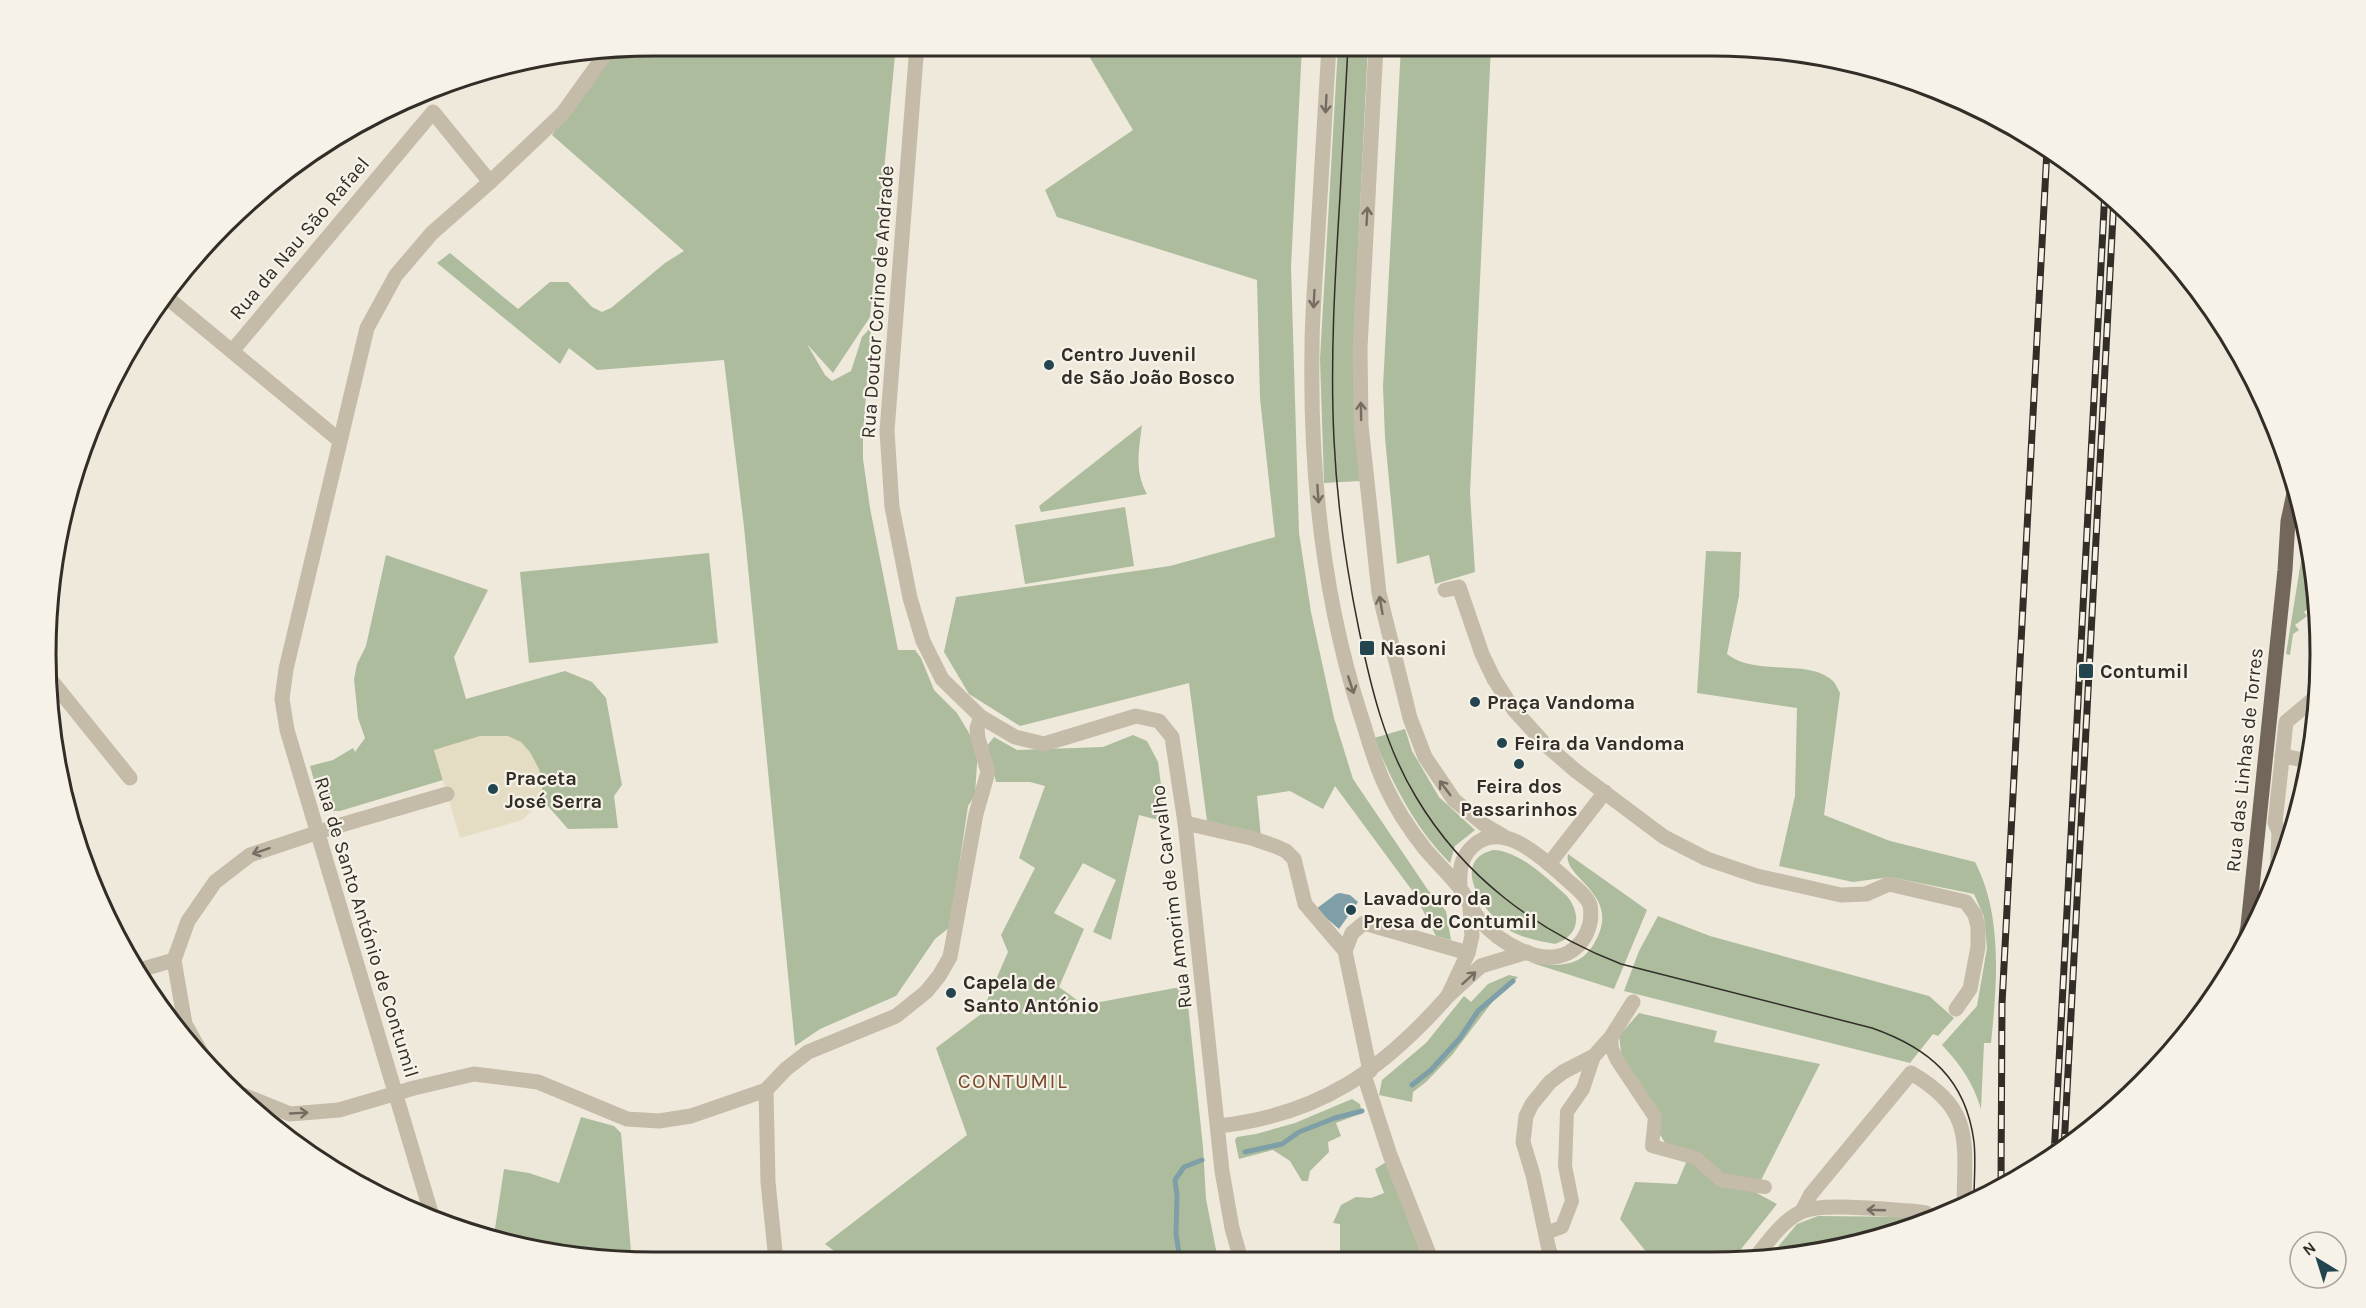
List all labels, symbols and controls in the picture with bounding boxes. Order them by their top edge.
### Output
one-way arrow [1320,94,1331,114]
street label: Rua da Nau São Rafael [225,152,374,324]
street label: Rua Doutor Corino de Andrade [856,165,899,439]
one-way arrow [1362,207,1373,227]
one-way arrow [1309,288,1320,308]
place label: Centro Juvenil de São João Bosco [1061,343,1235,389]
marker: Centro Juvenil de São João Bosco [1042,358,1056,372]
one-way arrow [1355,402,1367,422]
one-way arrow [1312,483,1323,503]
one-way arrow [1375,596,1386,615]
place label: Nasoni [1380,637,1447,660]
marker: Nasoni [1358,639,1376,657]
street label: Rua das Linhas de Torres [2221,647,2268,873]
place label: Contumil [2100,660,2189,683]
marker: Contumil [2077,662,2095,680]
one-way arrow [1346,675,1357,694]
place label: Praça Vandoma [1487,691,1635,714]
marker: Praça Vandoma [1468,695,1482,709]
place label: Feira da Vandoma [1514,732,1685,755]
marker: Feira da Vandoma [1495,736,1509,750]
marker: Feira dos Passarinhos [1512,757,1526,771]
place label: Praceta José Serra [505,767,602,813]
street label: Rua de Santo António de Contumil [310,774,423,1080]
place label: Feira dos Passarinhos [1460,775,1578,821]
one-way arrow [1439,780,1451,796]
marker: Praceta José Serra [486,782,500,796]
street label: Rua Amorim de Carvalho [1146,784,1197,1010]
one-way arrow [252,847,271,858]
place label: Lavadouro da Presa de Contumil [1363,887,1537,933]
marker: Lavadouro da Presa de Contumil [1344,903,1358,917]
place label: Capela de Santo António [963,971,1099,1017]
one-way arrow [1461,971,1476,985]
marker: Capela de Santo António [944,986,958,1000]
district label: CONTUMIL [958,1069,1068,1093]
one-way arrow [288,1108,308,1119]
one-way arrow [1867,1204,1887,1215]
north arrow [2288,1230,2348,1290]
text: N [2299,1238,2319,1260]

